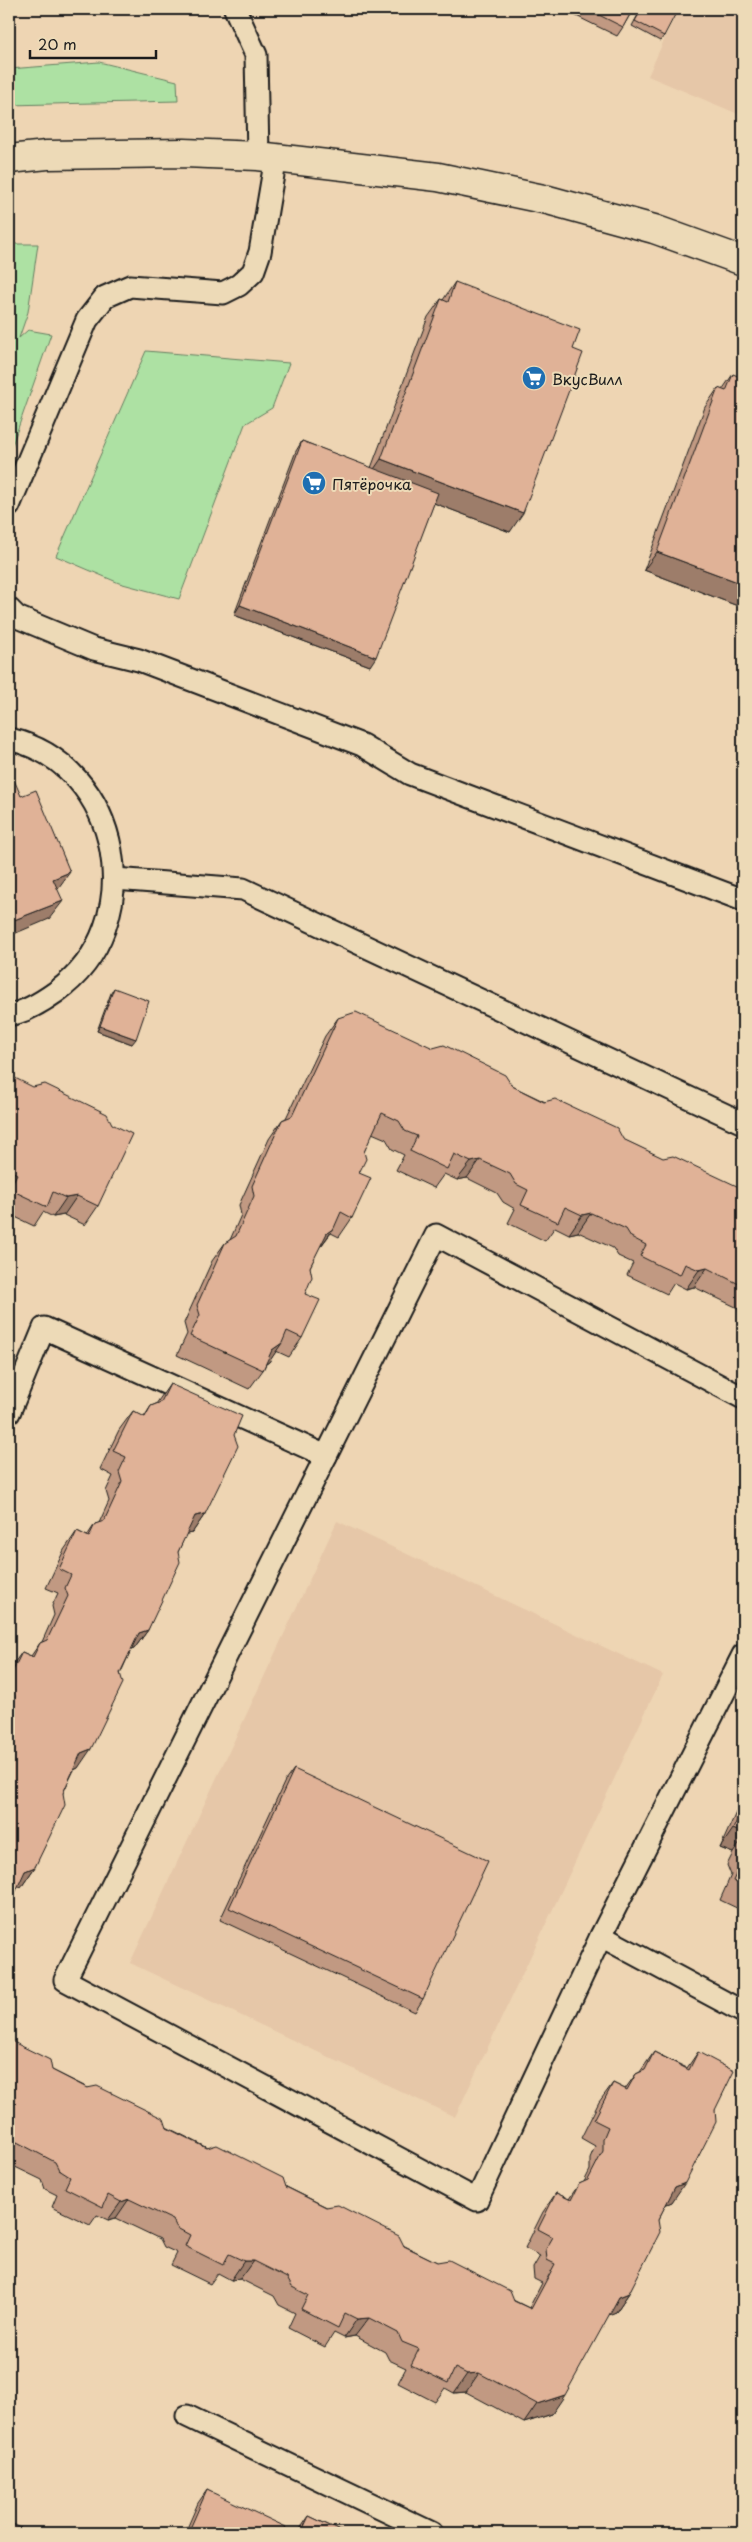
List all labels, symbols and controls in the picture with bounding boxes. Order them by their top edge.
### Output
scale bar [30,28,156,60]
text: 20 m [38,32,77,55]
supermarket icon: ВкусВилл [521,365,547,391]
place label: ВкусВилл [552,367,623,390]
supermarket icon: Пятёрочка [301,470,327,496]
place label: Пятёрочка [332,472,412,495]

